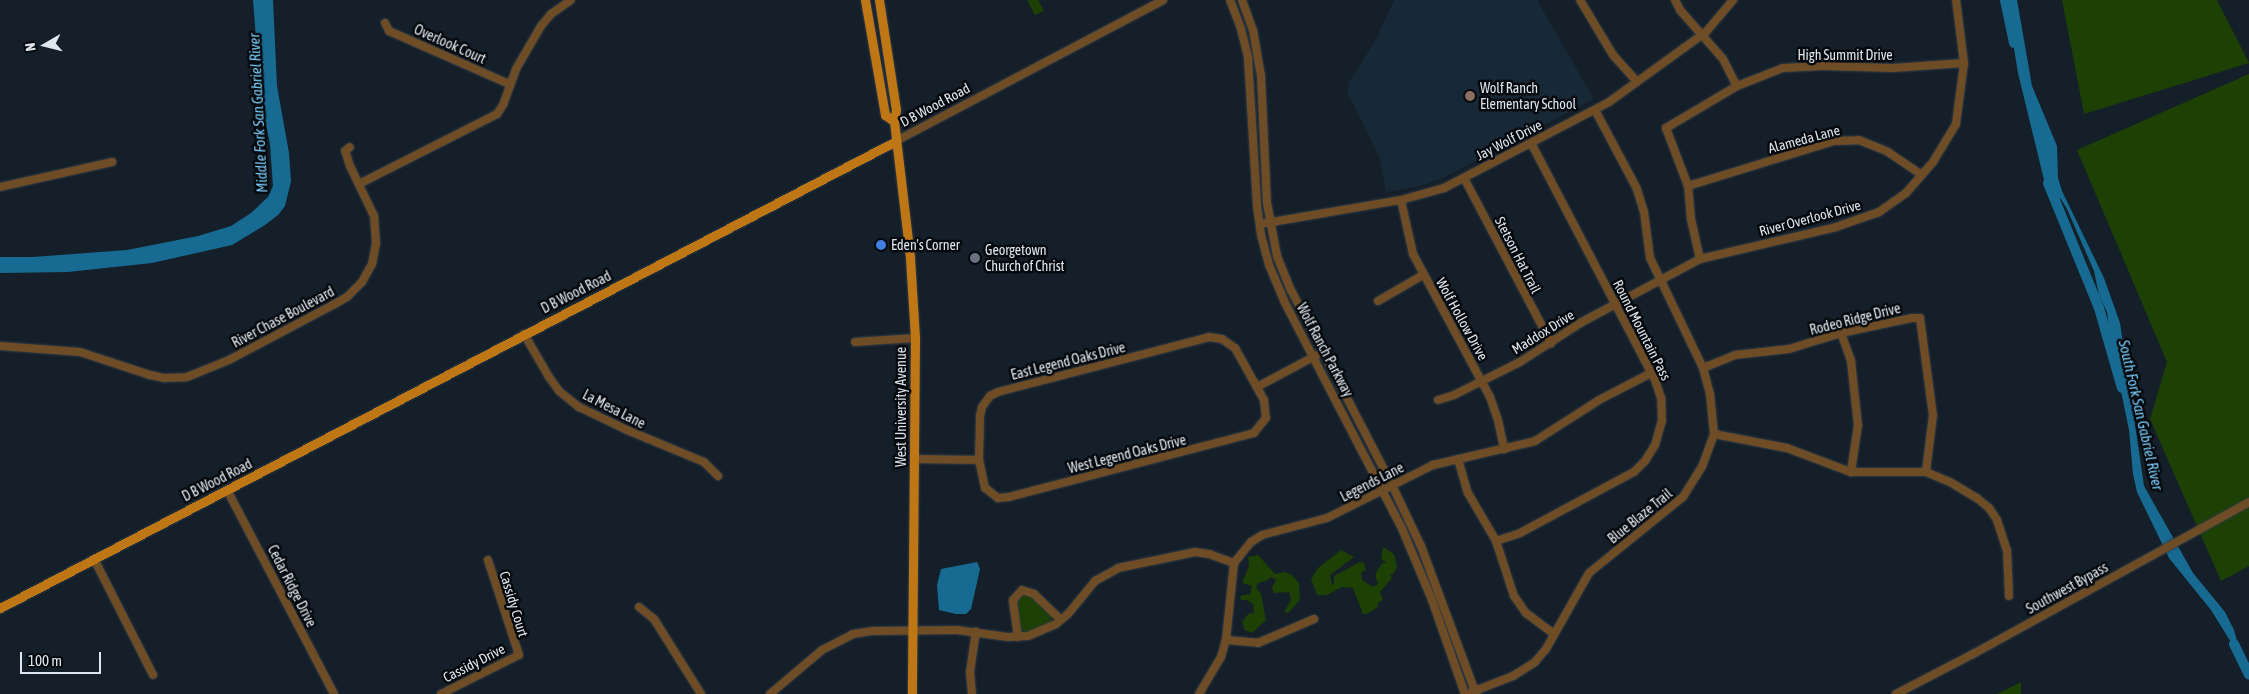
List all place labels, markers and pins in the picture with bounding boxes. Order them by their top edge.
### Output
place label: Wolf Ranch Elementary School [1480,80,1576,112]
marker: Wolf Ranch Elementary School [1464,90,1476,102]
place label: Eden's Corner [891,237,960,253]
marker: Eden's Corner [875,239,887,251]
place label: Georgetown Church of Christ [985,242,1065,274]
marker: Georgetown Church of Christ [969,252,981,264]

